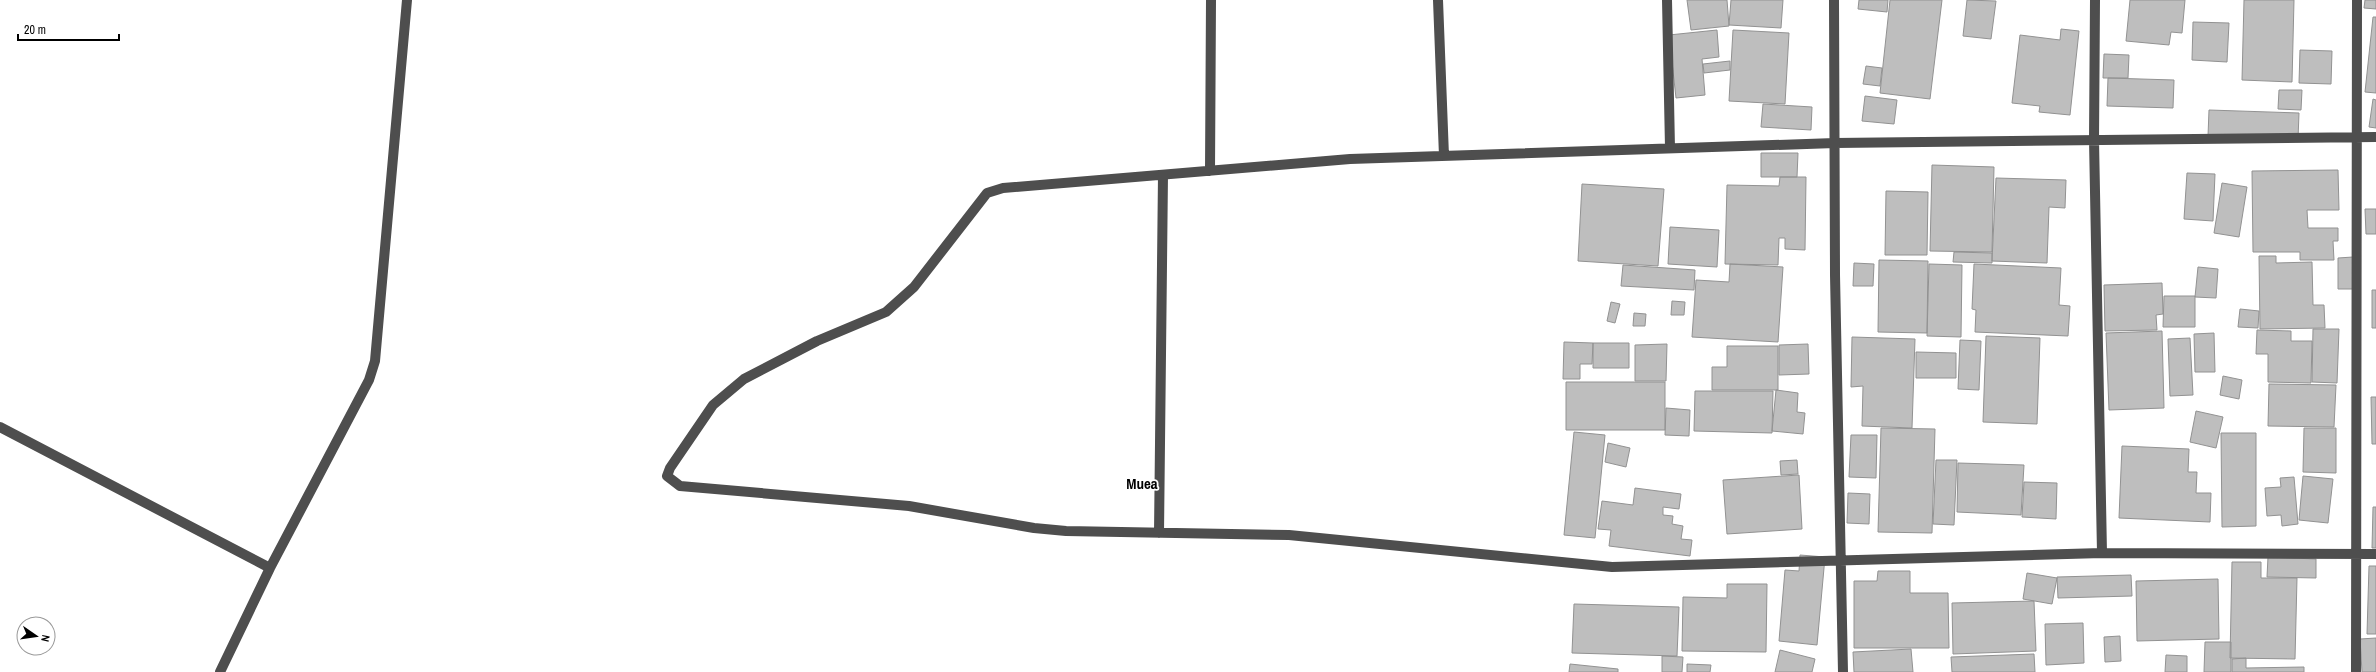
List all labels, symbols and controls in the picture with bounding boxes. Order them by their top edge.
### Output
scale bar [18,16,119,42]
text: 20 m [24,22,46,38]
district label: Muea [1126,473,1158,494]
north arrow [16,616,56,656]
text: N [38,634,53,643]

